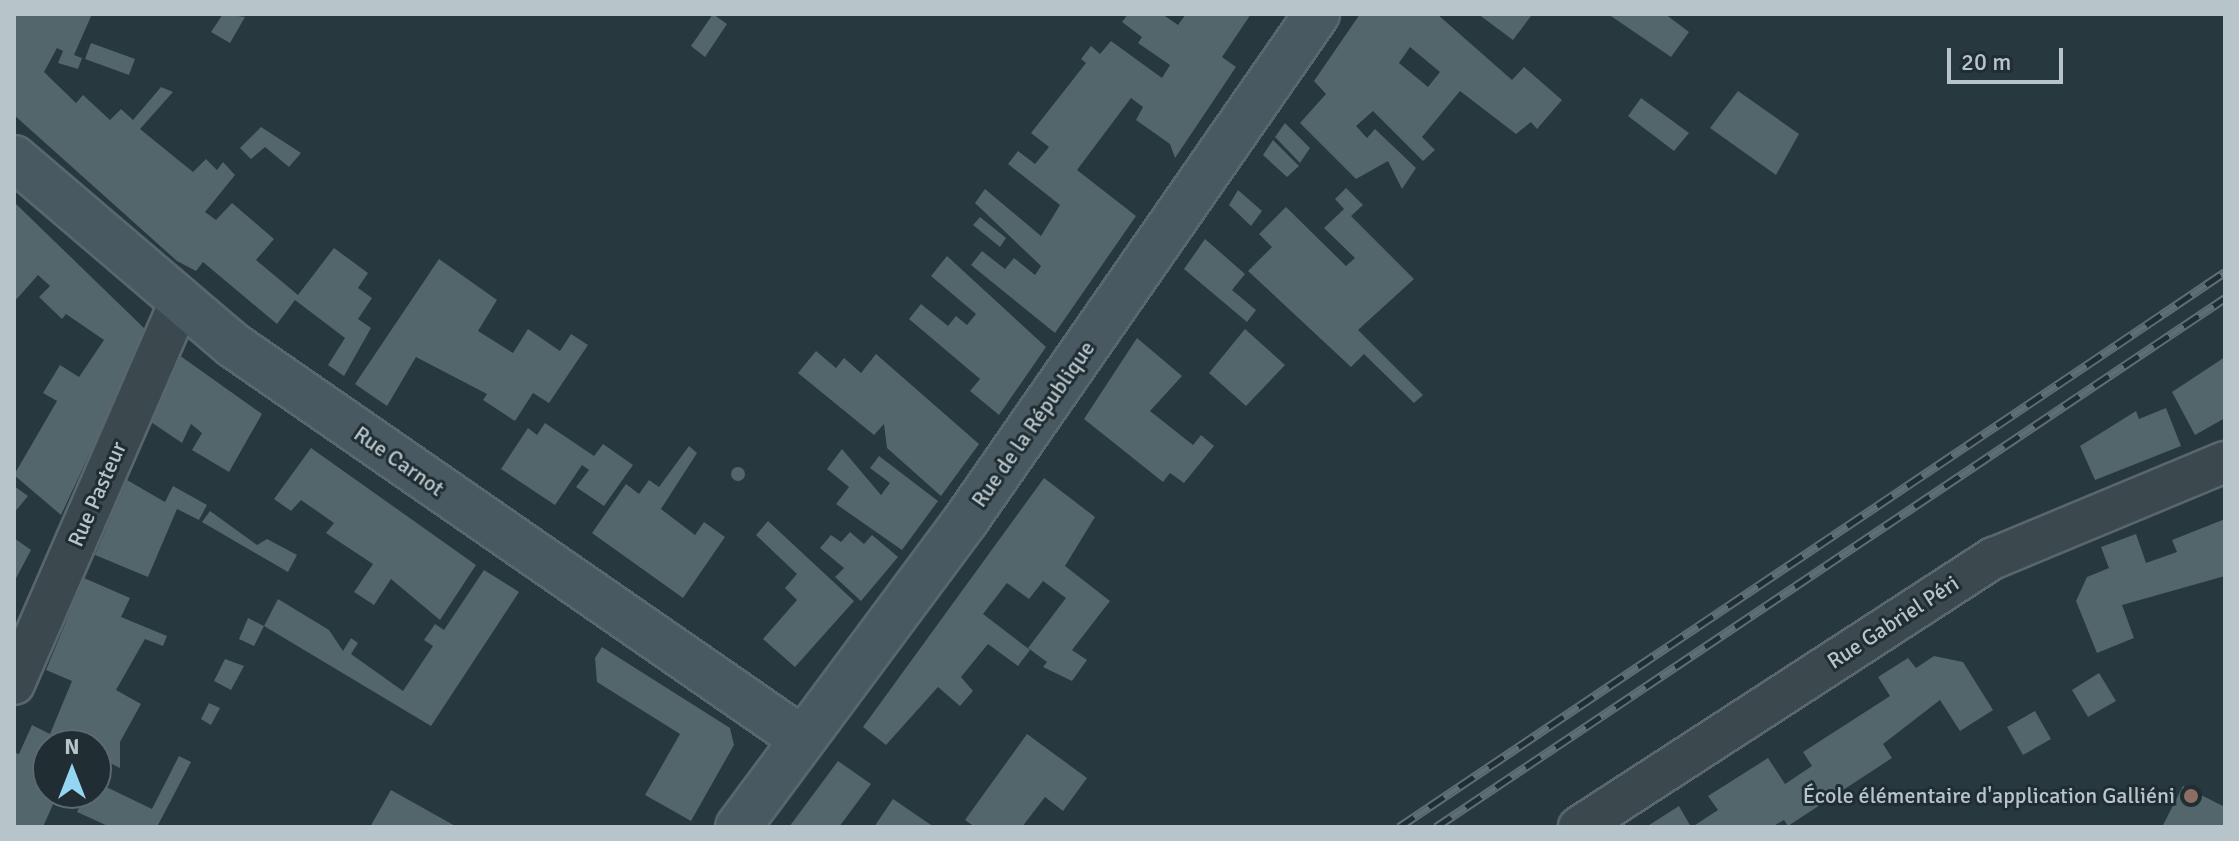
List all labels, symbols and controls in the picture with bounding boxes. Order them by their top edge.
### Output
scale bar [1951,32,2067,82]
text: 20 m [1961,47,2011,77]
street label: Rue de la République [966,336,1100,512]
street label: Rue Carnot [349,420,449,502]
street label: Rue Pasteur [62,437,132,551]
street label: Rue Gabriel Péri [1822,570,1964,674]
north arrow [32,729,112,809]
text: N [64,733,80,760]
place label: École élémentaire d'application Galliéni [1803,783,2175,809]
marker: École élémentaire d'application Galliéni [2182,787,2200,805]

